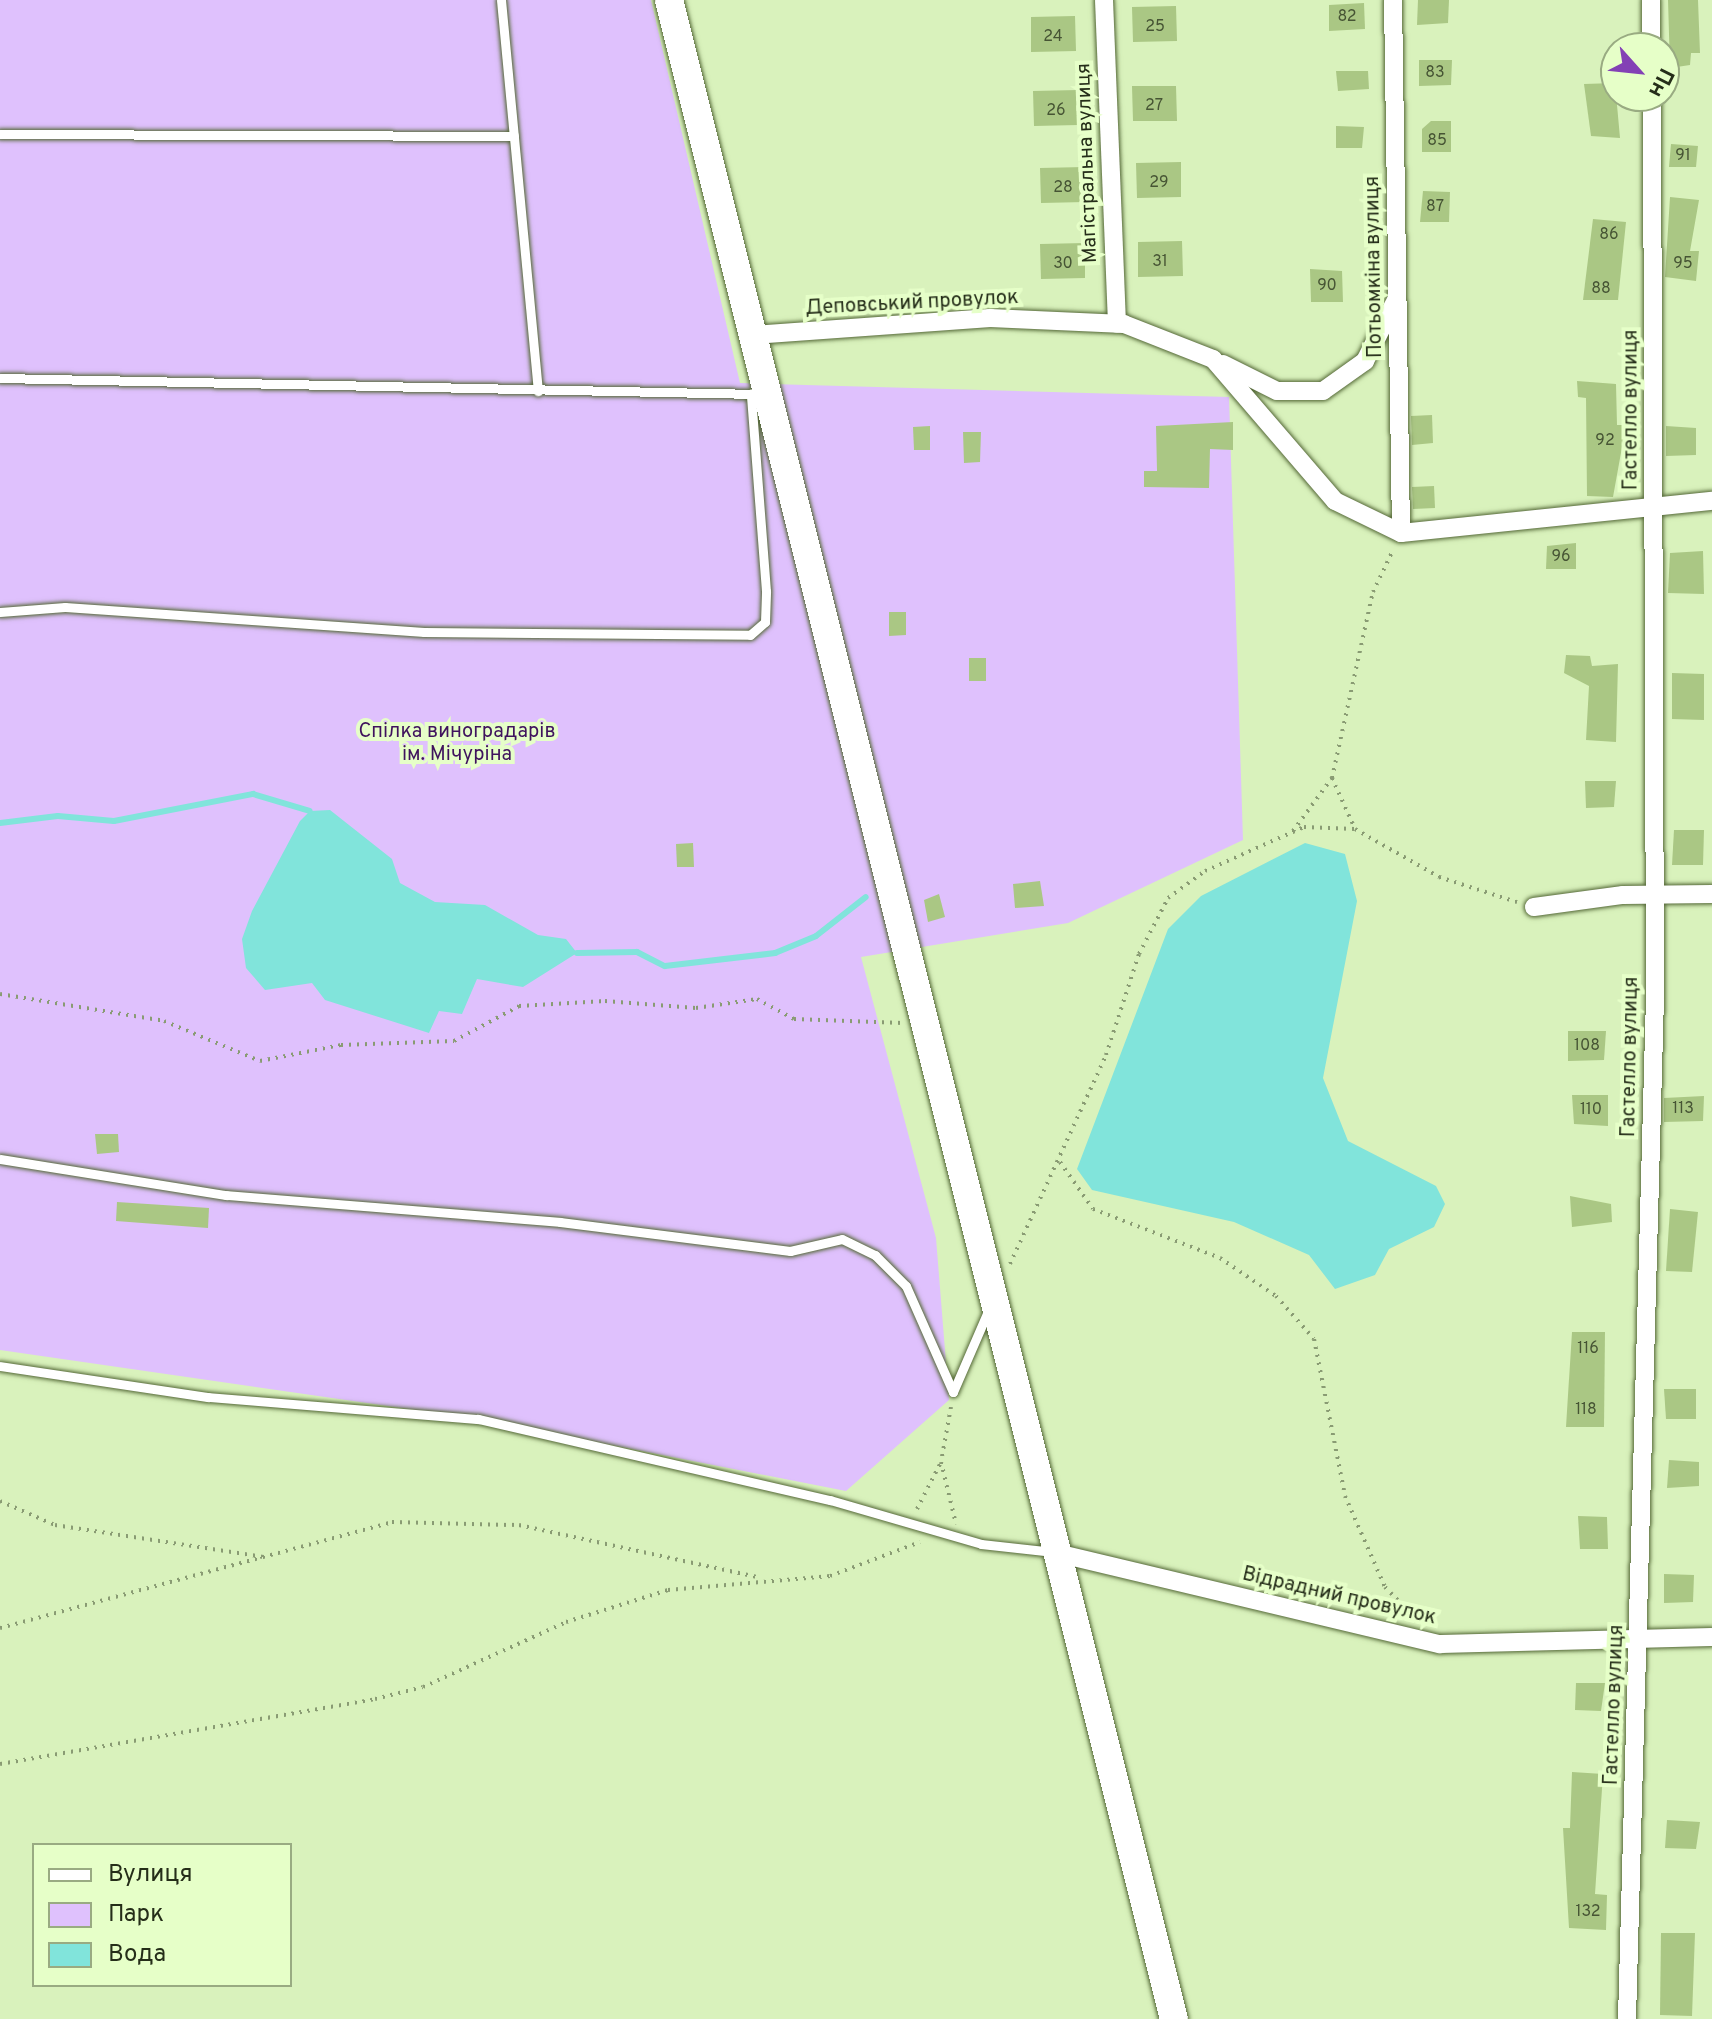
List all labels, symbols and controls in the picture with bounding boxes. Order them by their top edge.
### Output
house number: 82 [1337,7,1357,27]
house number: 25 [1145,17,1165,37]
house number: 24 [1043,27,1063,47]
north arrow [1600,32,1680,112]
street label: Магістральна вулиця [1073,63,1103,263]
house number: 83 [1425,63,1445,83]
text: Пн [1641,63,1679,102]
house number: 27 [1145,96,1163,116]
house number: 26 [1046,101,1066,121]
house number: 85 [1427,131,1447,151]
house number: 91 [1675,146,1691,166]
house number: 29 [1149,173,1169,193]
street label: Потьомкіна вулиця [1361,176,1389,358]
house number: 28 [1053,178,1073,198]
house number: 87 [1426,197,1444,217]
house number: 86 [1599,225,1619,245]
house number: 31 [1152,252,1168,272]
house number: 30 [1053,254,1073,274]
house number: 95 [1673,254,1693,274]
house number: 90 [1317,276,1337,296]
house number: 88 [1591,279,1611,299]
street label: Деповський провулок [805,286,1019,322]
street label: Гастелло вулиця [1620,330,1644,490]
house number: 92 [1595,431,1615,451]
house number: 96 [1551,547,1571,567]
park label: Спілка виноградарів ім. Мічуріна [358,720,556,767]
street label: Гастелло вулиця [1618,977,1644,1137]
house number: 108 [1574,1036,1600,1056]
house number: 113 [1672,1099,1694,1119]
house number: 110 [1580,1100,1602,1120]
house number: 116 [1577,1339,1599,1359]
house number: 118 [1575,1400,1597,1420]
street label: Відрадний провулок [1240,1563,1438,1631]
street label: Гастелло вулиця [1600,1624,1630,1786]
legend [32,1843,292,1987]
text: Вулиця [108,1860,192,1890]
text: Парк [108,1900,164,1930]
house number: 132 [1575,1902,1601,1922]
text: Вода [108,1940,166,1970]

